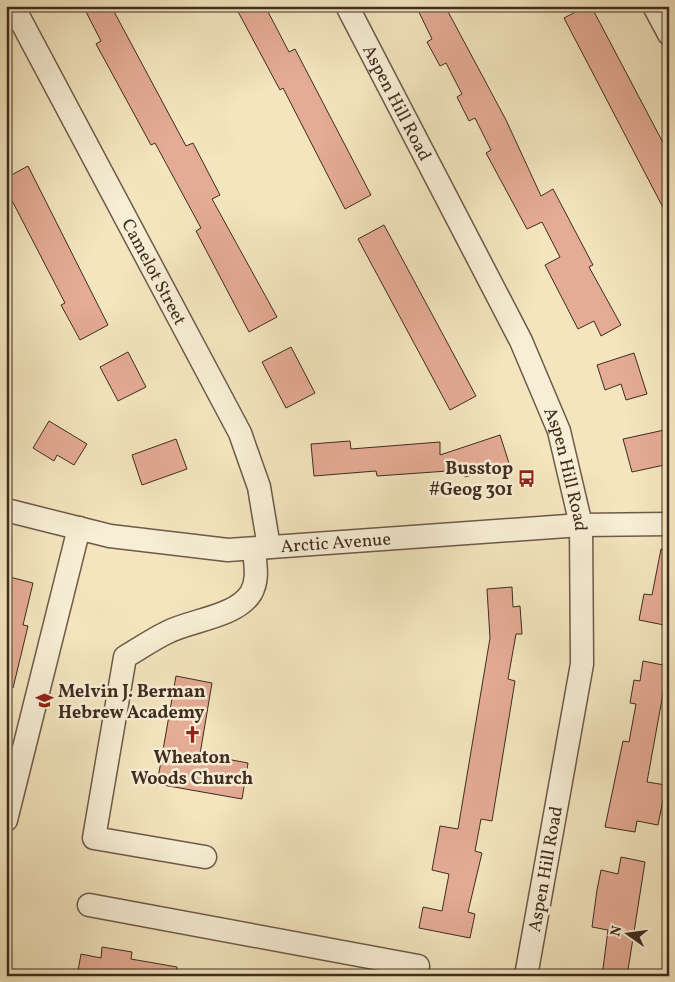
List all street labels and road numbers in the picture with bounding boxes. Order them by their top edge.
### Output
street label: Aspen Hill Road [355,41,436,166]
street label: Camelot Street [114,215,192,330]
street label: Aspen Hill Road [536,404,592,531]
street label: Arctic Avenue [280,527,392,560]
street label: Aspen Hill Road [523,804,570,934]

